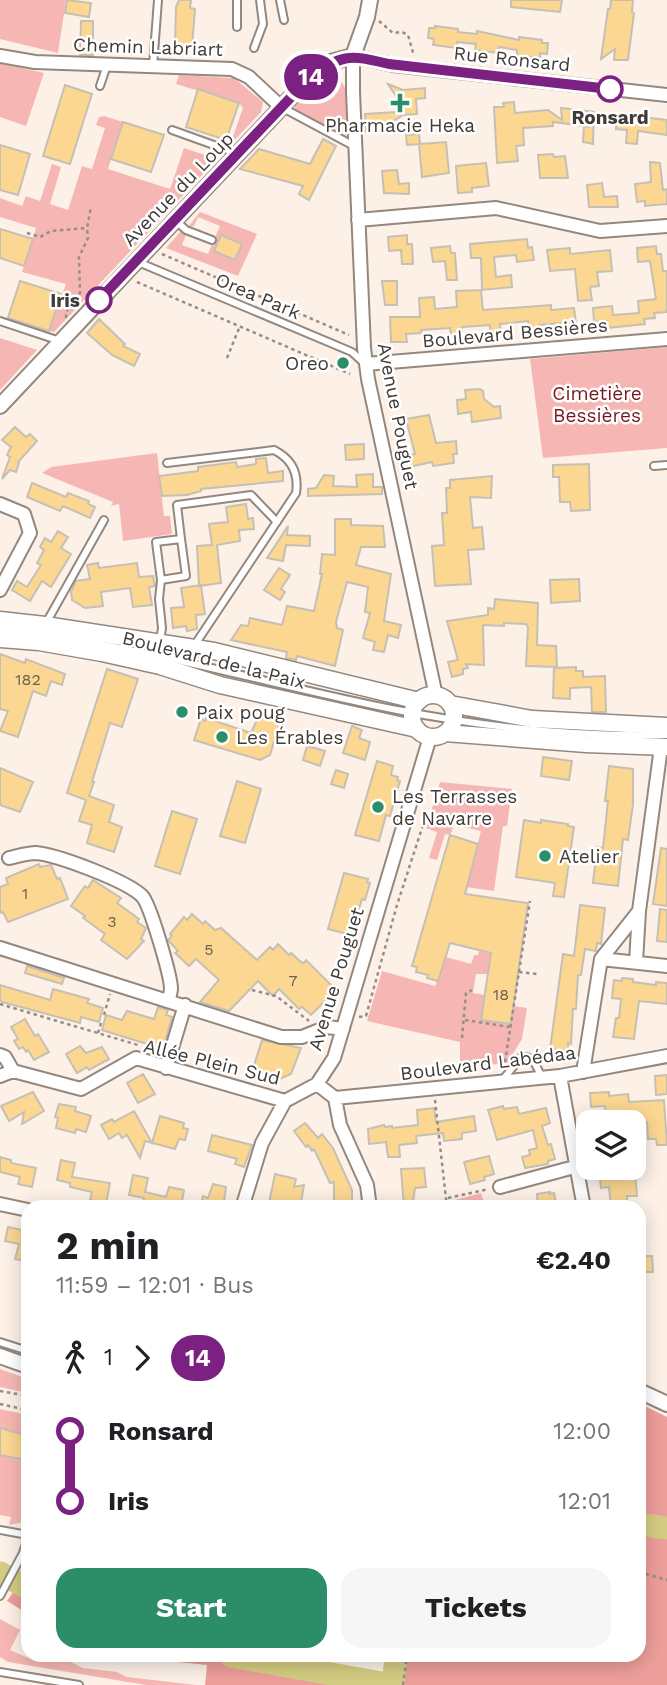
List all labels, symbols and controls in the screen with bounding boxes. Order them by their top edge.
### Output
street label: Chemin Labriart [73,33,223,61]
street label: Rue Ronsard [453,41,571,77]
line badge: 14 [280,54,342,100]
text: 14 [298,63,324,91]
marker: Ronsard [597,76,623,102]
marker: Pharmacie Heka [392,95,408,111]
place label: Ronsard [571,106,649,129]
place label: Pharmacie Heka [325,114,475,137]
street label: Avenue du Loup [118,127,238,251]
street label: Orea Park [212,268,304,324]
marker: Iris [86,287,112,313]
place label: Iris [50,289,80,312]
street label: Boulevard Bessières [421,313,609,353]
street label: Avenue Pouguet [373,341,423,491]
place label: Oreo [285,352,329,375]
marker: Oreo [335,355,351,371]
park label: Cimetière Bessières [552,382,642,427]
street label: Boulevard de la Paix [120,626,308,694]
house number: 182 [15,670,41,689]
place label: Paix poug [196,701,286,724]
marker: Paix poug [174,704,190,720]
place label: Les Érables [236,726,344,749]
marker: Les Érables [214,729,230,745]
place label: Les Terrasses de Navarre [392,785,517,830]
marker: Les Terrasses de Navarre [370,799,386,815]
place label: Atelier [559,845,620,868]
marker: Atelier [537,848,553,864]
house number: 1 [22,884,28,903]
street label: Avenue Pouguet [303,905,369,1053]
house number: 3 [107,912,117,931]
house number: 5 [204,940,214,959]
house number: 7 [289,971,298,990]
house number: 18 [493,985,509,1004]
street label: Allée Plein Sud [141,1034,283,1090]
street label: Boulevard Labédaa [399,1041,577,1085]
map controls [576,1110,646,1180]
button: layers [576,1110,646,1180]
text: 2 min [56,1224,160,1268]
text: €2.40 [536,1245,611,1275]
text: 11:59 – 12:01 · Bus [56,1272,254,1299]
icon: walk [56,1339,94,1377]
icon: forward [123,1339,161,1377]
text: 1 [104,1344,113,1371]
text: 14 [185,1344,211,1372]
text: Ronsard [108,1416,214,1446]
text: 12:00 [553,1418,611,1445]
text: Iris [108,1486,149,1516]
text: 12:01 [559,1488,611,1515]
button: Start [56,1568,327,1648]
button: Tickets [341,1568,611,1648]

